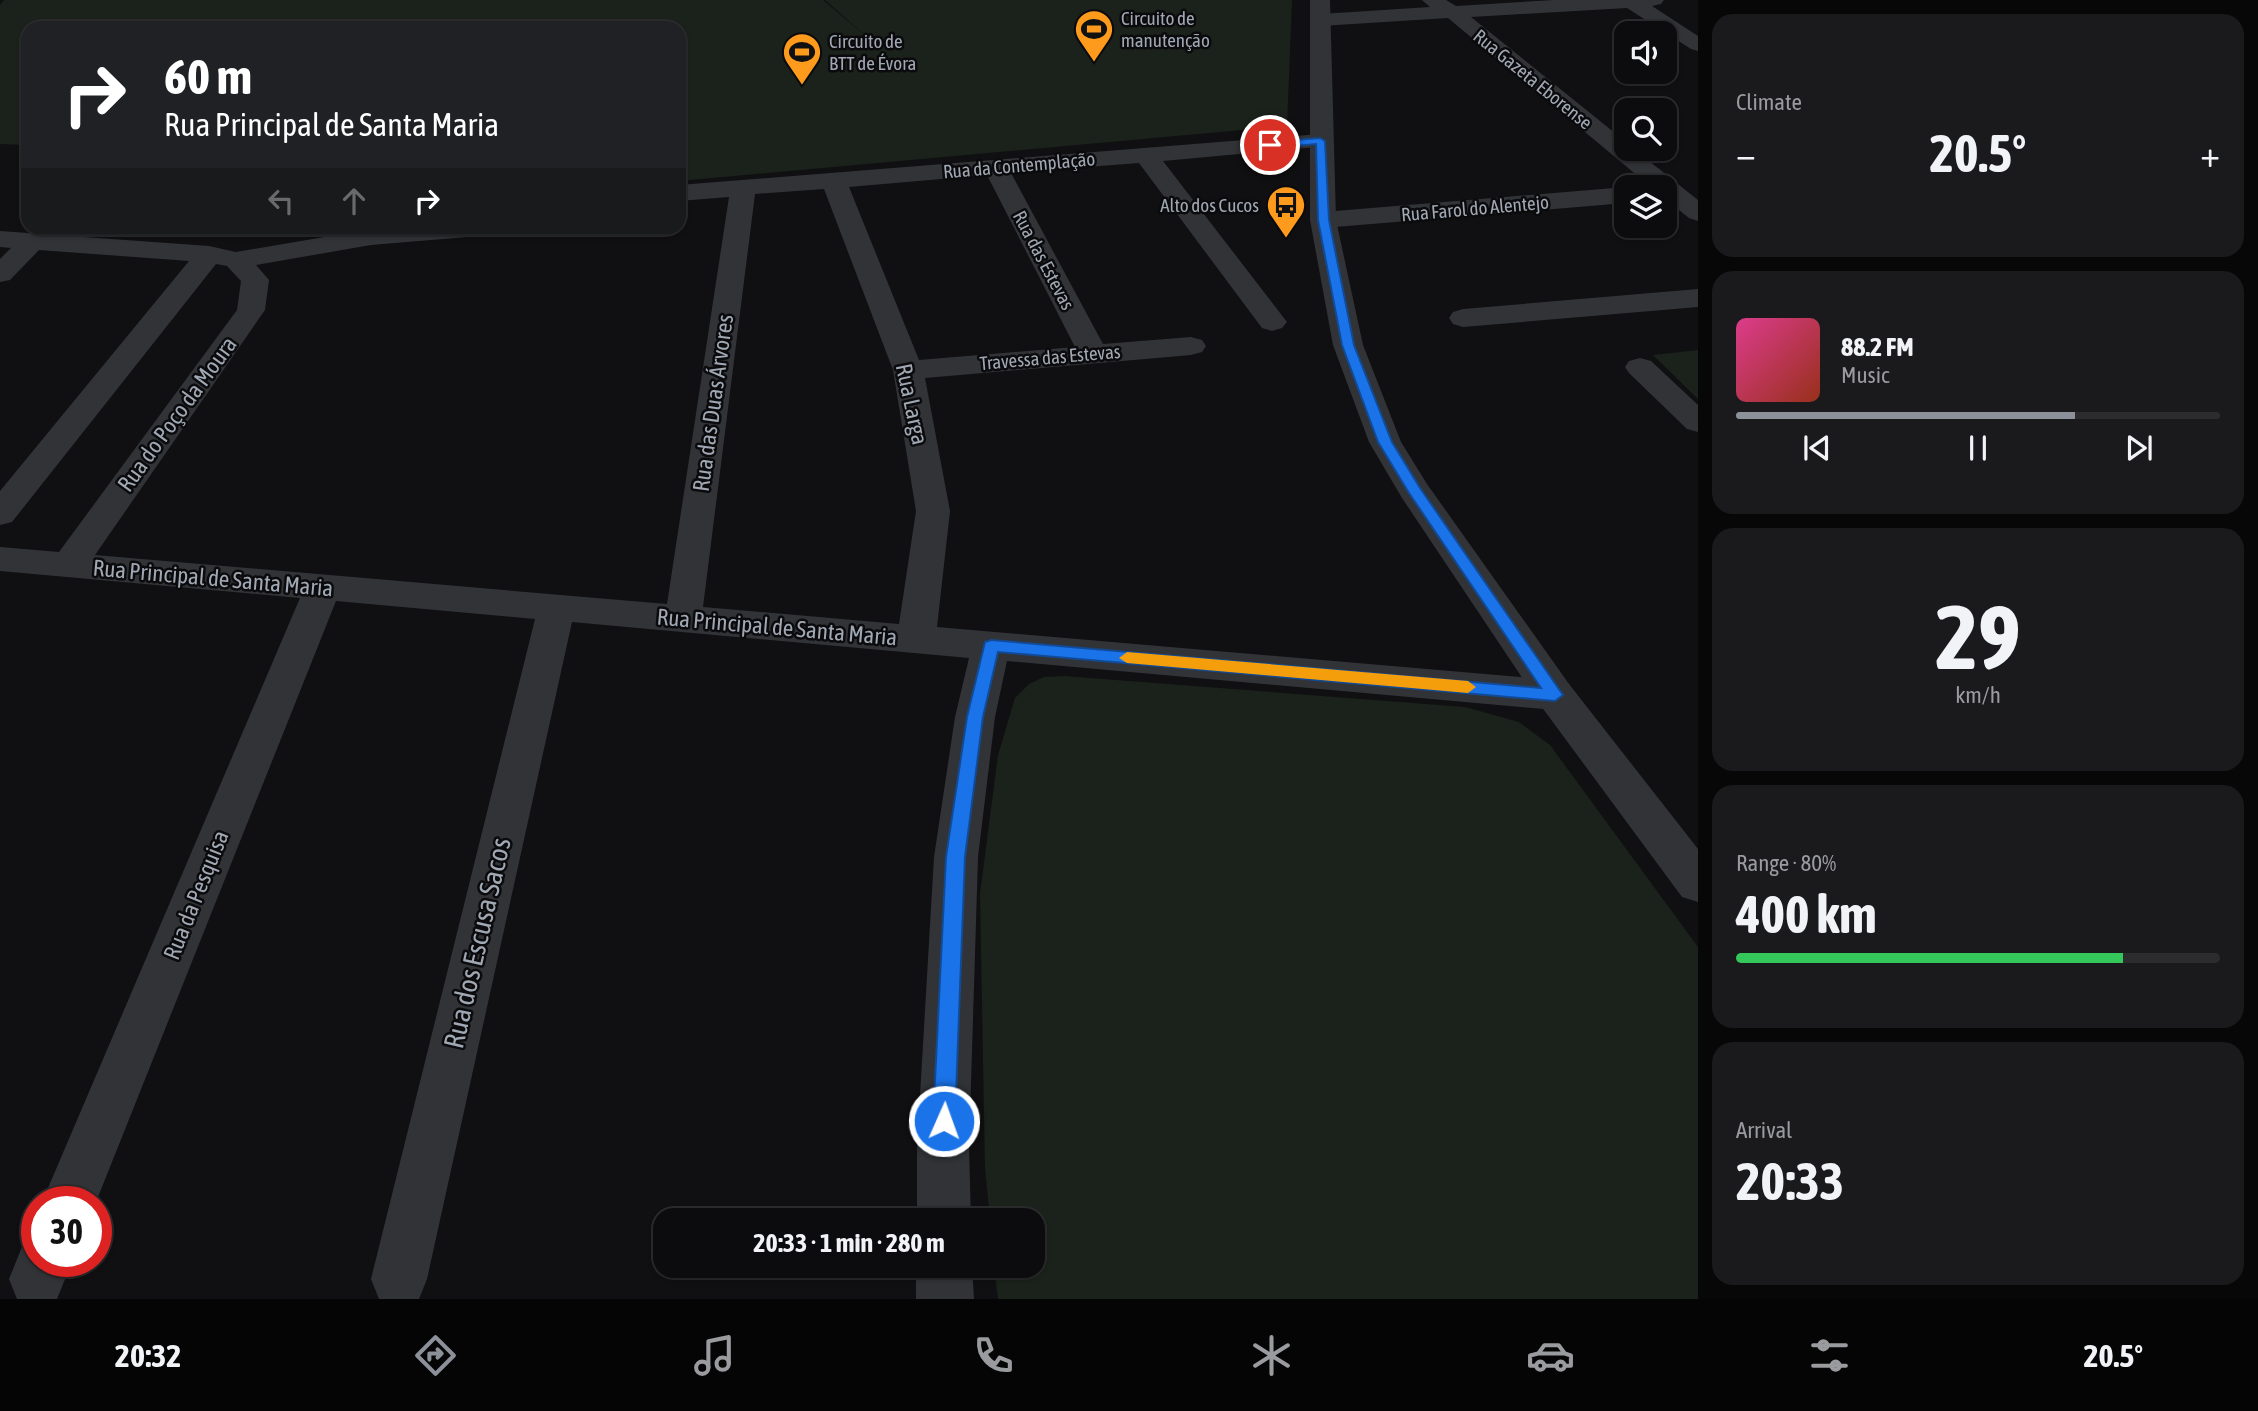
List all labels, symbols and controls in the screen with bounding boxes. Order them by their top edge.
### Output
place label: Circuito de manutenção [1121,7,1210,51]
sports icon: Circuito de manutenção [1073,8,1115,63]
map controls [1614,21,1677,238]
button: sound [1614,21,1677,84]
street label: Rua Gazeta Eborense [1469,25,1597,133]
place label: Circuito de BTT de Évora [829,30,916,74]
sports icon: Circuito de BTT de Évora [781,31,823,86]
text: 60 m [164,48,252,104]
icon: right [49,49,140,140]
text: Climate [1736,89,1802,115]
button: search [1614,98,1677,161]
text: Rua Principal de Santa Maria [164,106,499,143]
pin [1240,115,1300,175]
text: 20.5° [1930,123,2026,183]
icon: arrive [1251,126,1289,164]
text: − [1736,132,1756,175]
text: + [2200,132,2220,175]
street label: Rua da Contemplação [942,147,1096,183]
button: layers [1614,175,1677,238]
icon: left [262,182,300,220]
icon: ahead [335,182,373,220]
icon: right [408,182,446,220]
bus stop icon: Alto dos Cucos [1265,184,1307,239]
street label: Rua Farol do Alentejo [1400,191,1550,225]
place label: Alto dos Cucos [1160,194,1259,216]
street label: Rua das Estevas [1009,207,1079,314]
street label: Rua das Duas Árvores [688,313,738,493]
street label: Rua do Poço da Moura [112,332,242,496]
text: 88.2 FM [1841,332,1914,362]
street label: Travessa das Estevas [979,340,1122,374]
street label: Rua Larga [891,361,933,447]
text: Music [1841,362,1889,388]
icon: previous [1798,429,1836,467]
icon: pause [1959,429,1997,467]
icon: next [2120,429,2158,467]
street label: Rua Principal de Santa Maria [92,555,334,601]
text: 29 [1935,584,2021,688]
street label: Rua Principal de Santa Maria [656,604,898,650]
text: km/h [1955,682,2001,708]
street label: Rua da Pesquisa [158,827,234,963]
street label: Rua dos Escusa Sacos [437,835,517,1051]
text: Range · 80% [1736,850,1836,876]
text: 400 km [1736,884,1877,944]
position arrow [907,1084,981,1158]
text: Arrival [1736,1117,1792,1143]
text: 20:33 [1736,1151,1844,1211]
speed limit sign: 30 [21,1186,112,1277]
text: 20:33 · 1 min · 280 m [753,1228,945,1258]
icon: directions [411,1331,460,1380]
icon: music [690,1331,739,1380]
icon: phone [969,1331,1018,1380]
icon: climate [1247,1331,1296,1380]
icon: car [1526,1331,1575,1380]
icon: filters [1805,1331,1854,1380]
text: 20:32 [115,1337,181,1374]
text: 20.5° [2083,1337,2143,1374]

